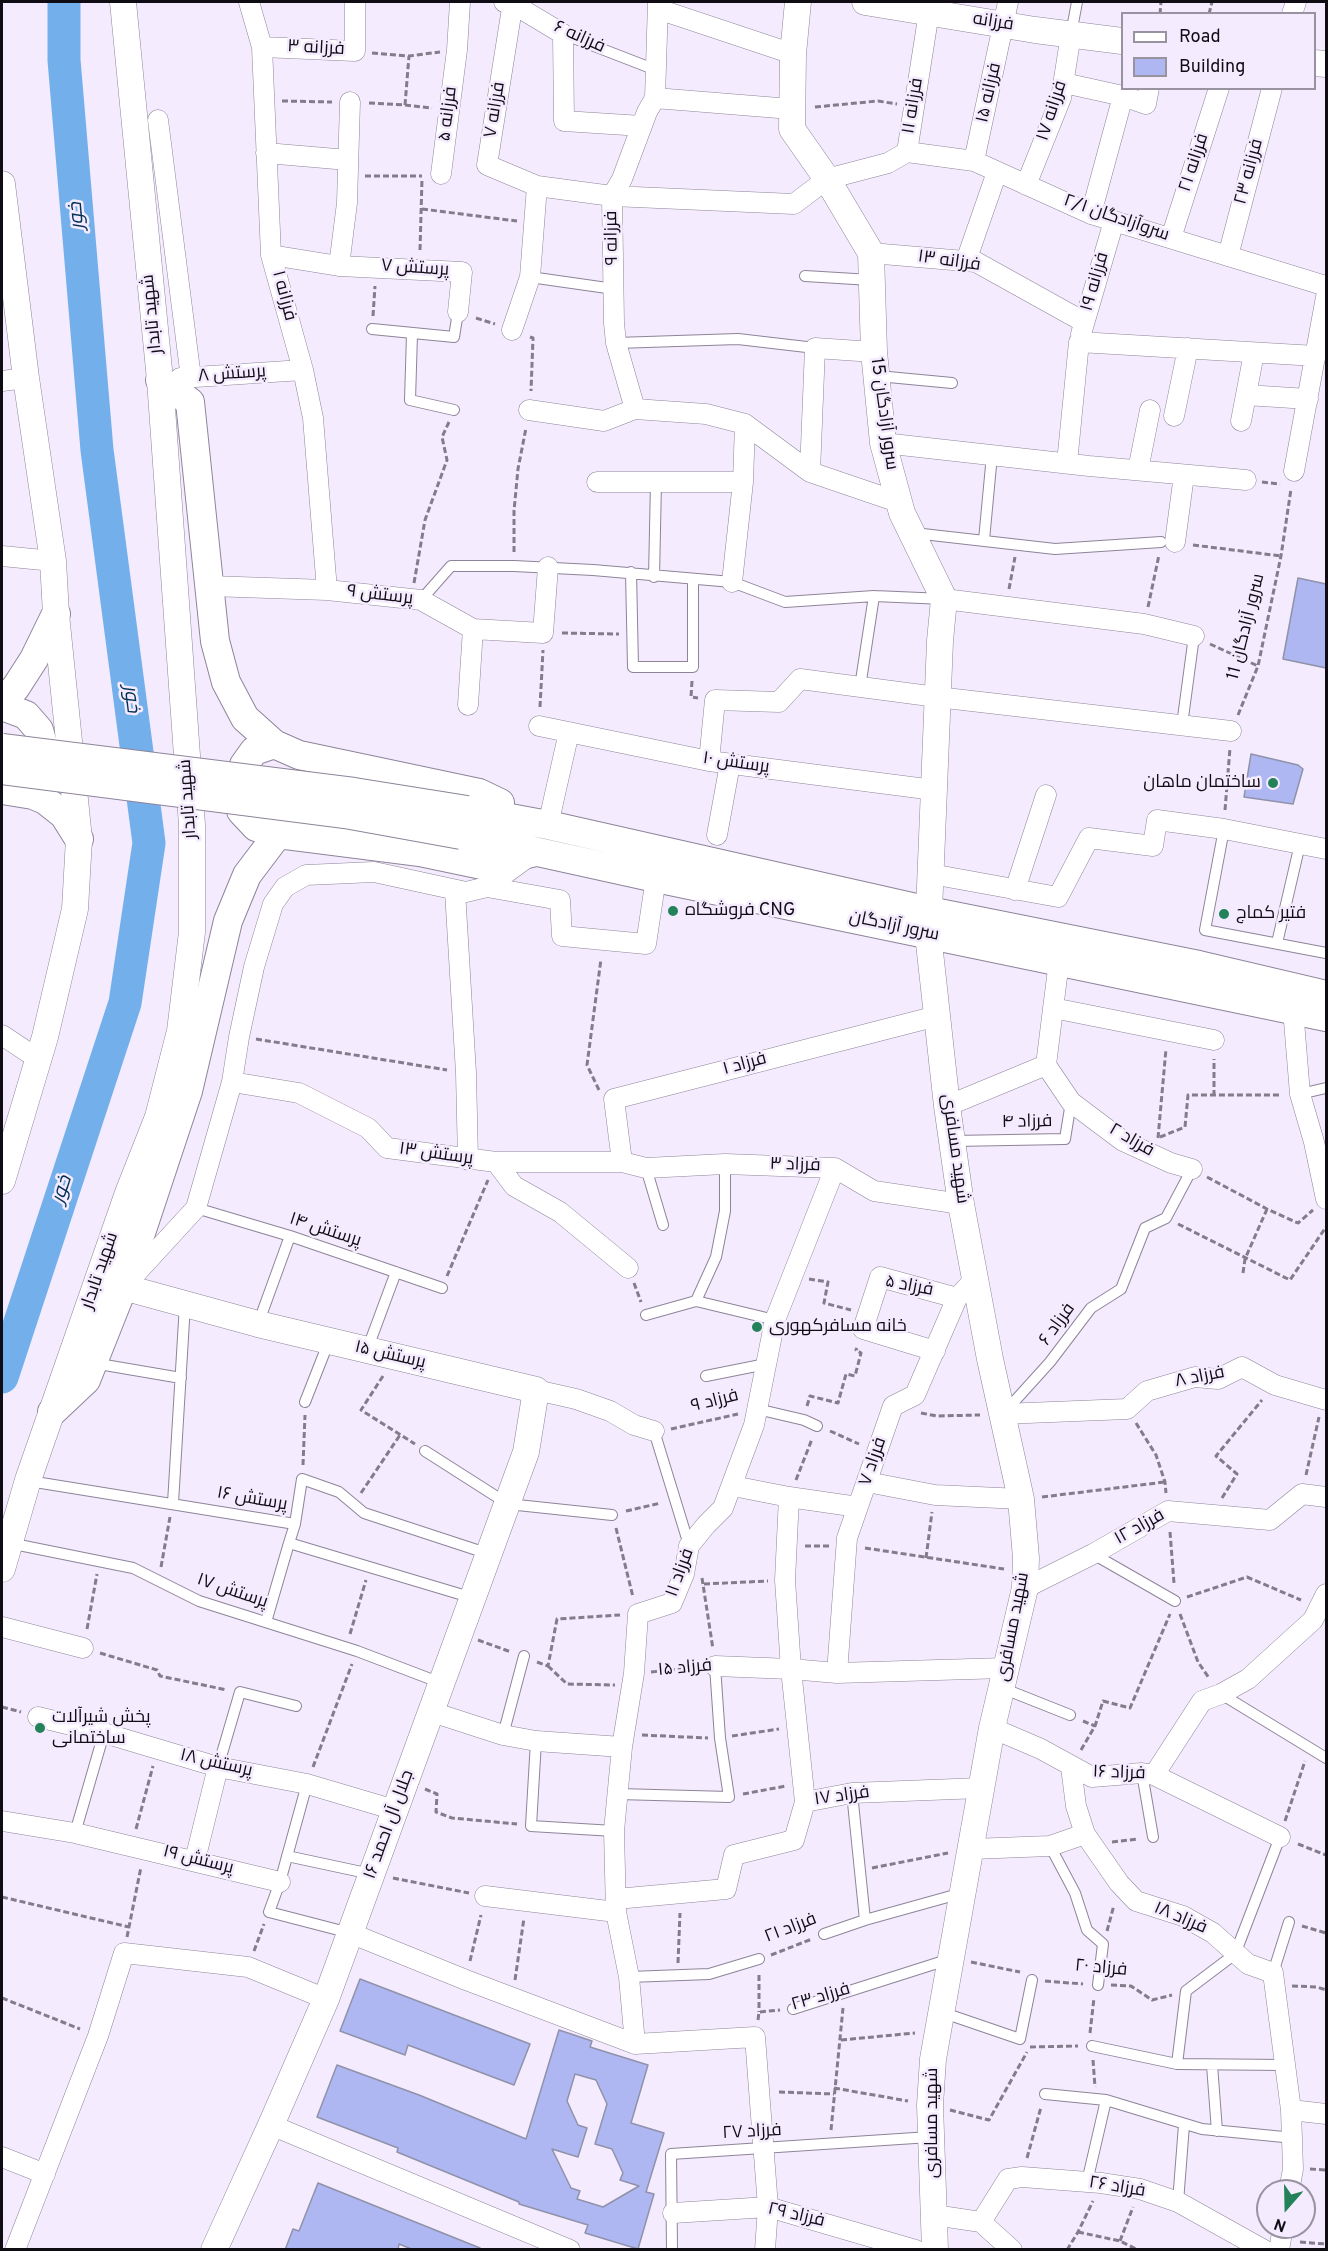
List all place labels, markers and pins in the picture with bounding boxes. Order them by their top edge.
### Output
place label: ساختمان ماهان [1143,772,1261,794]
marker: ساختمان ماهان [1266,776,1280,790]
place label: فروشگاه CNG [685,900,795,922]
place label: فتیر کماج [1236,903,1306,925]
marker: فروشگاه CNG [666,904,680,918]
marker: فتیر کماج [1217,907,1231,921]
place label: خانه مسافرکهوری [769,1316,907,1338]
marker: خانه مسافرکهوری [750,1320,764,1334]
place label: پخش شیرآلات ساختمانی [52,1707,151,1750]
marker: پخش شیرآلات ساختمانی [33,1721,47,1735]

